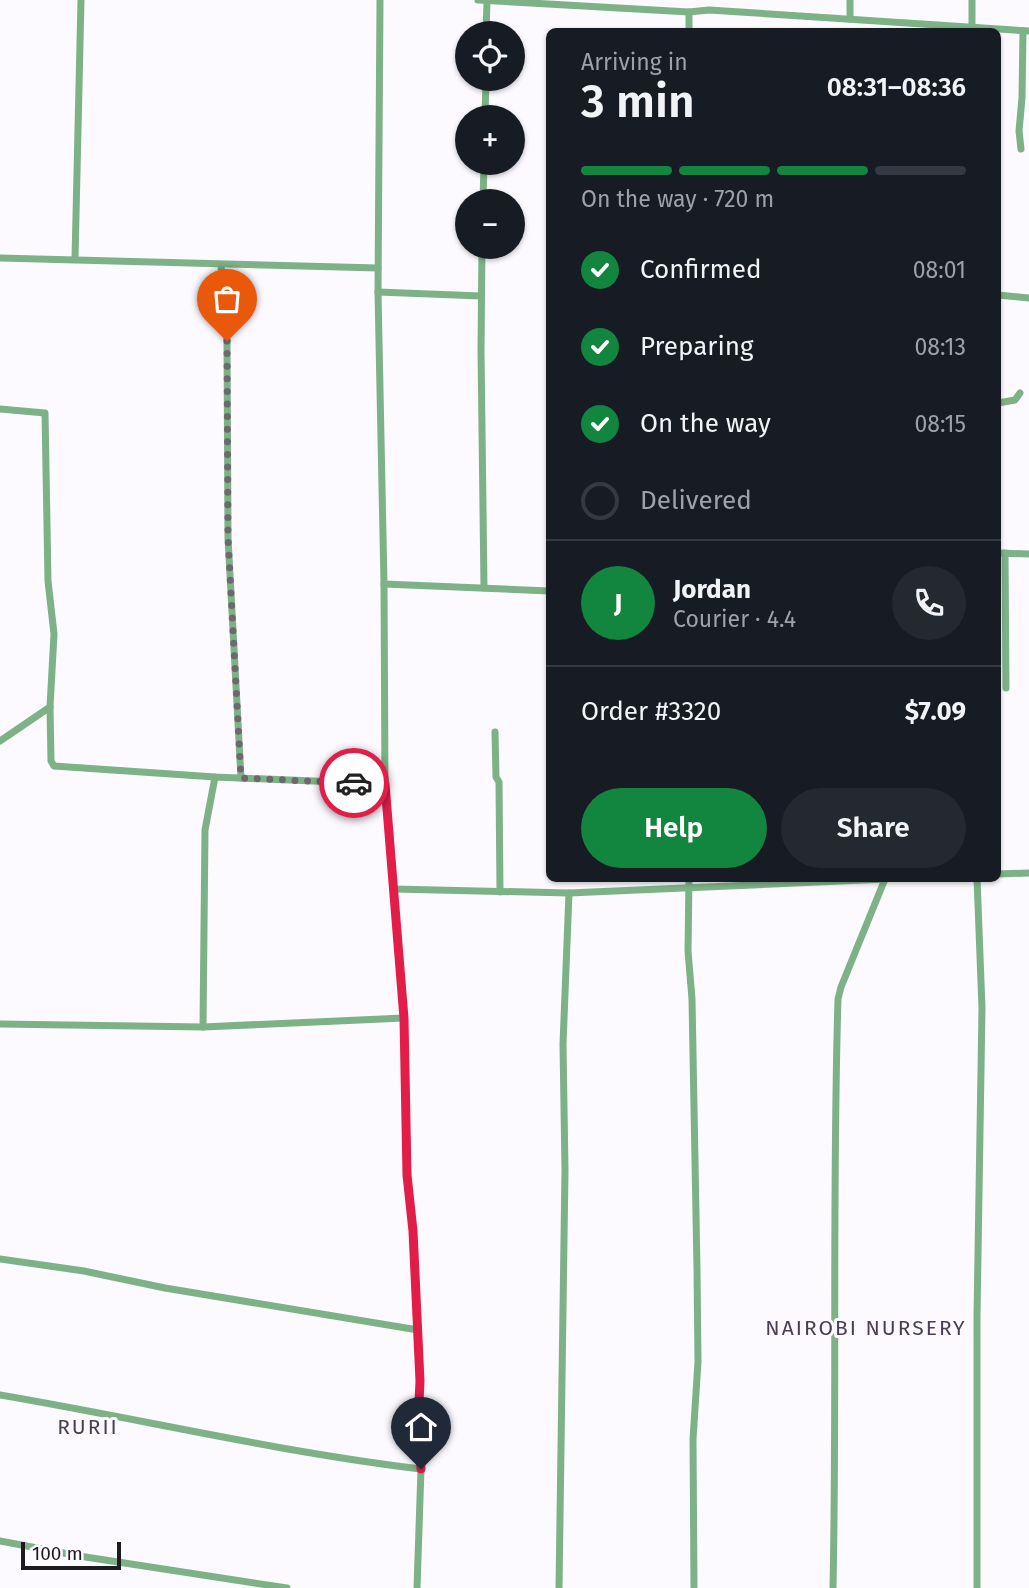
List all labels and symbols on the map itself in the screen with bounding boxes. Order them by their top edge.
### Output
pin [197,269,257,341]
courier [319,748,389,818]
district label: NAIROBI NURSERY [765,1315,967,1341]
pin [391,1397,451,1469]
district label: RURII [57,1414,119,1440]
scale bar [21,1539,121,1571]

